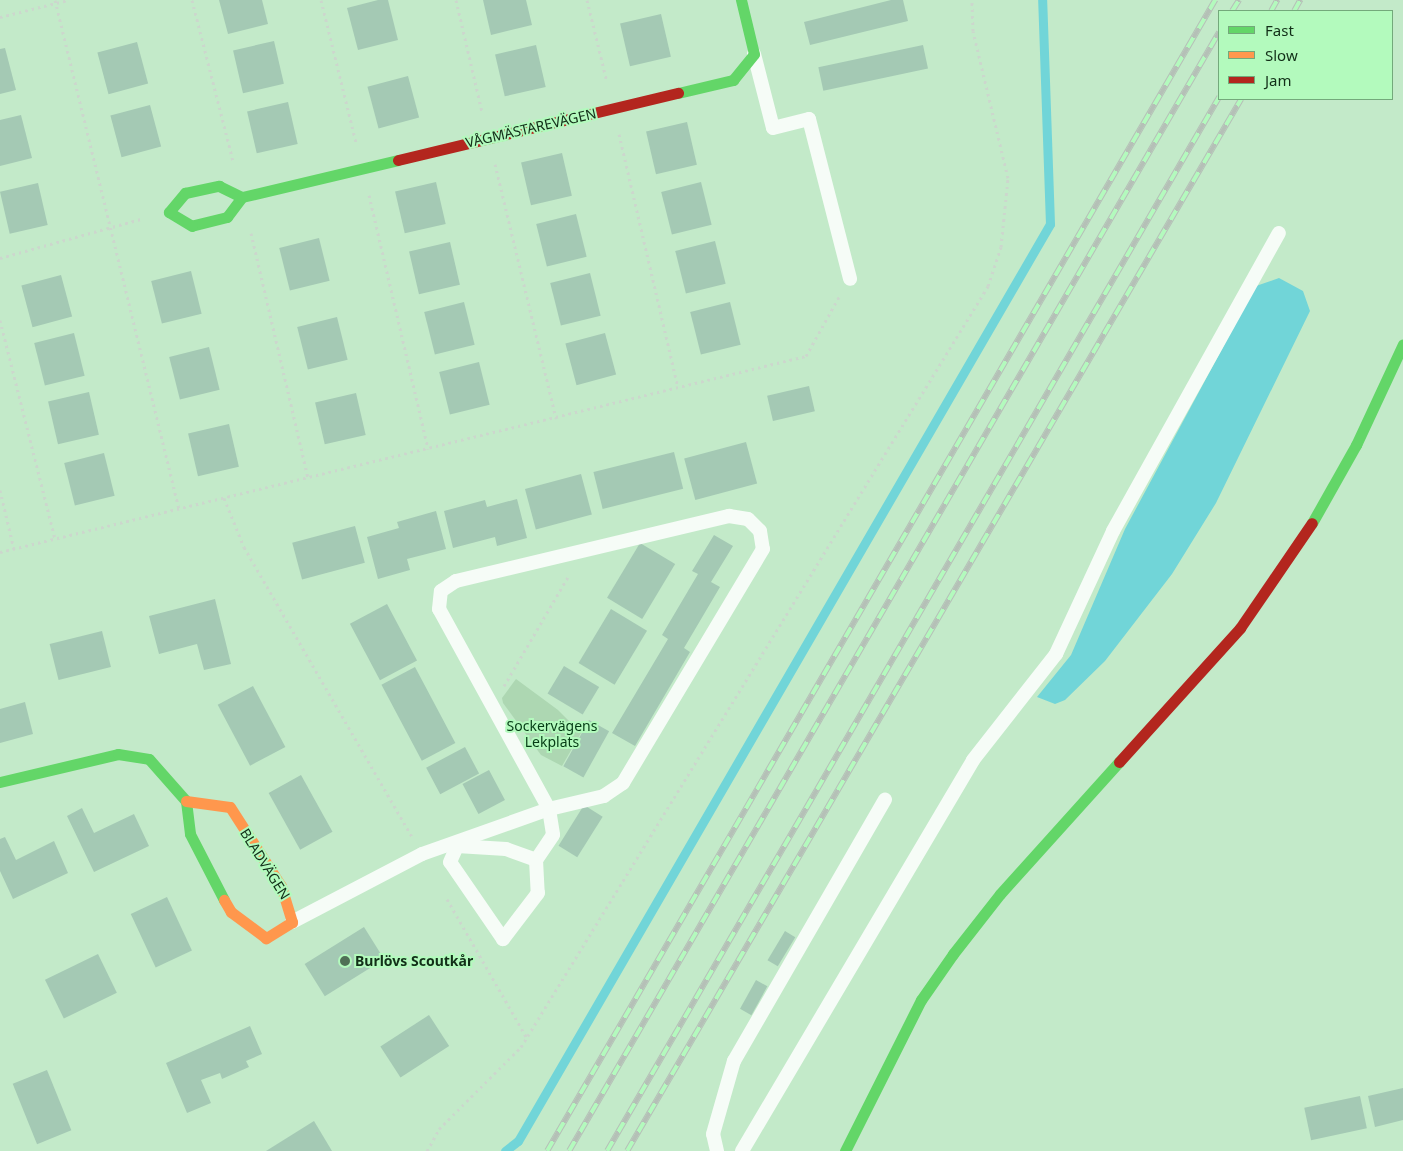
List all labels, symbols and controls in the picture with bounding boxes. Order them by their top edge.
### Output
legend [1218,10,1393,100]
text: Fast [1265,20,1294,40]
text: Slow [1265,45,1298,65]
text: Jam [1265,70,1292,90]
street label: VÅGMÄSTAREVÄGEN [464,105,598,151]
park label: Sockervägens Lekplats [507,718,597,750]
street label: BLADVÄGEN [237,825,293,903]
place label: Burlövs Scoutkår [355,953,473,969]
marker: Burlövs Scoutkår [339,955,351,967]

